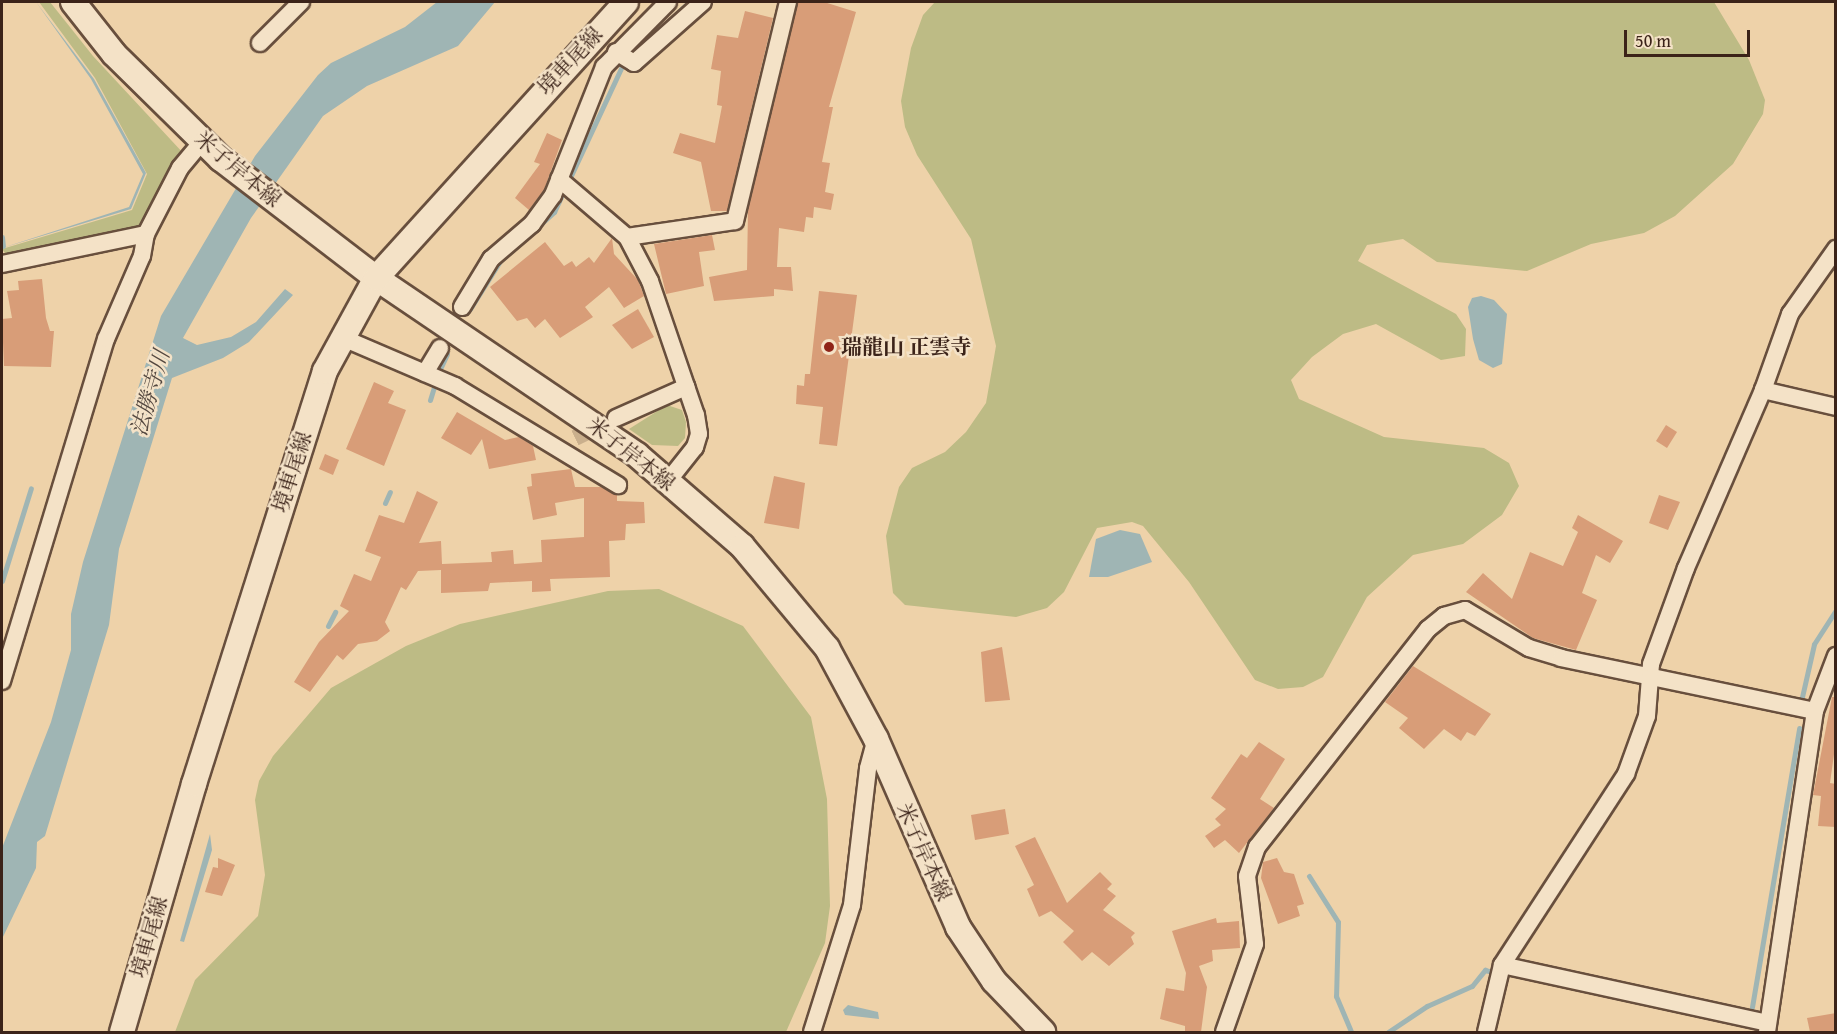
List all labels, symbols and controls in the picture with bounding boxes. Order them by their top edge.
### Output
scale bar [1627,18,1753,56]
street label: 境車尾線 [532,22,608,100]
text: 50 m [1635,27,1671,54]
street label: 米子岸本線 [190,126,286,212]
place label: 瑞龍山 正雲寺 [841,334,972,360]
marker: 瑞龍山 正雲寺 [822,340,836,354]
water label: 法勝寺川 [125,347,175,439]
street label: 米子岸本線 [582,412,680,496]
street label: 境車尾線 [267,428,317,516]
street label: 米子岸本線 [891,799,957,905]
street label: 境車尾線 [125,893,173,981]

